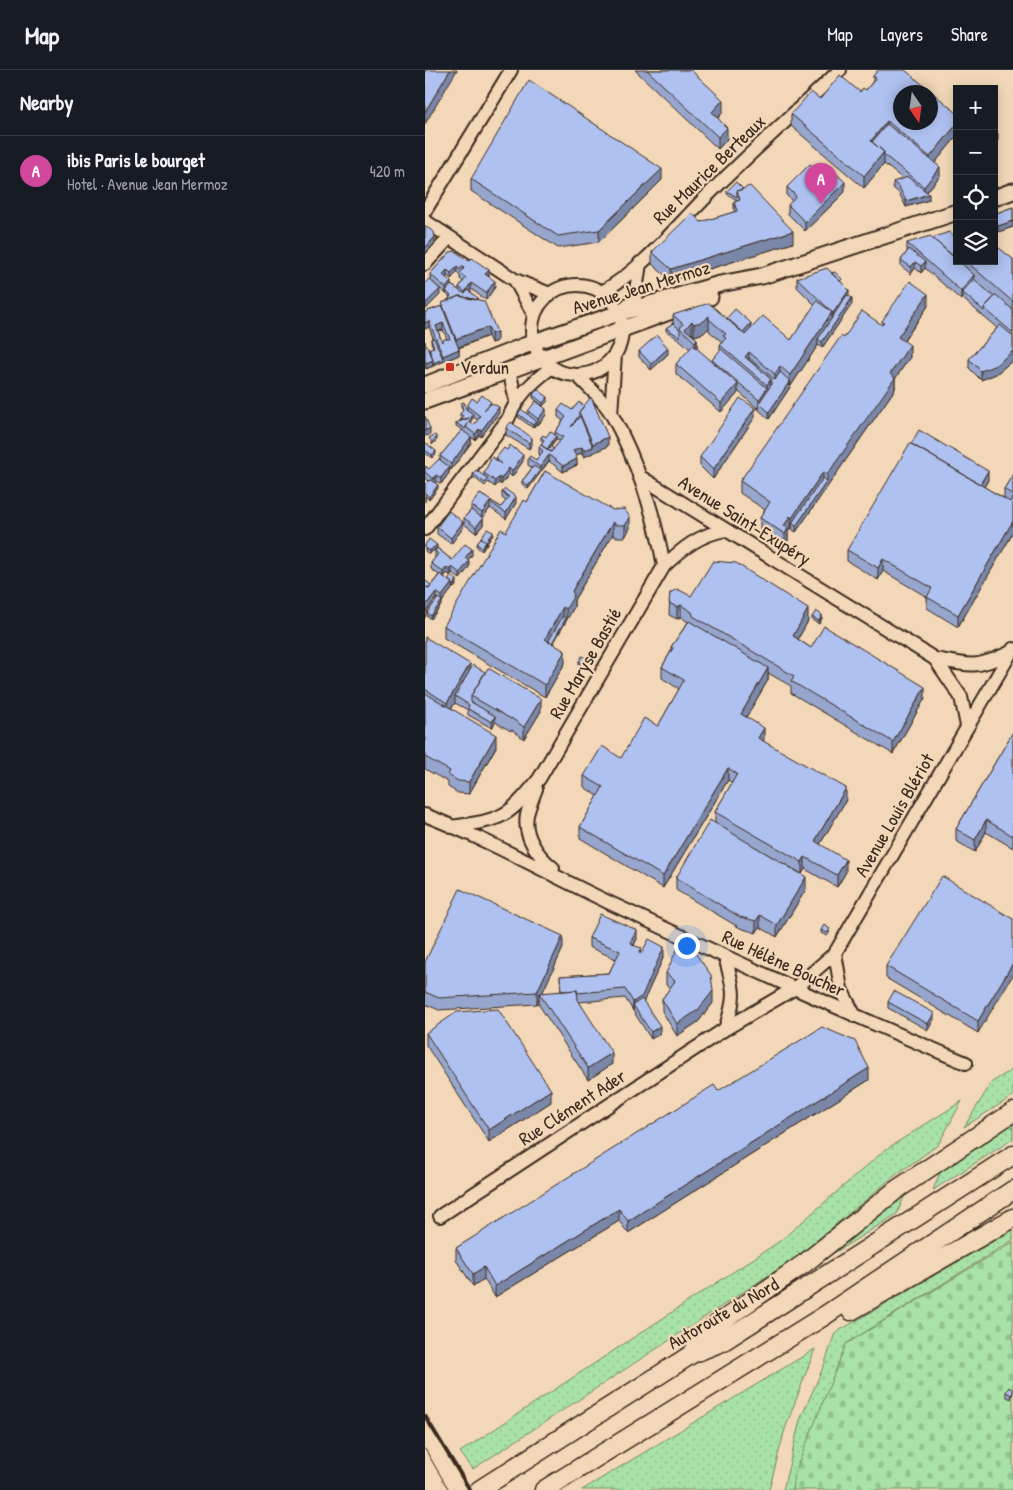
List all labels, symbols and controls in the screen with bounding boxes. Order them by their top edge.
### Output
text: Map [25,19,59,51]
text: Map [827,22,853,47]
text: Layers [881,22,923,47]
text: Share [951,22,988,47]
north arrow [893,85,938,130]
map controls [953,85,998,265]
button: + [953,85,998,130]
text: Nearby [20,88,73,117]
street label: Rue Maurice Berteaux [647,108,771,230]
button: − [953,130,998,175]
text: ibis Paris le bourget [67,147,205,173]
text: A [32,160,40,182]
text: 420 m [370,160,405,182]
pin: A [805,163,837,204]
text: Hotel · Avenue Jean Mermoz [67,173,228,195]
button: locate [953,175,998,220]
button: layers [953,220,998,265]
street label: Avenue Jean Mermoz [569,254,713,320]
place label: Verdun [460,354,509,380]
marker: Verdun [444,361,456,373]
street label: Avenue Saint-Exupéry [674,469,816,571]
street label: Rue Maryse Bastié [543,602,628,723]
street label: Avenue Louis Blériot [848,748,940,882]
street label: Rue Hélène Boucher [718,923,850,1003]
your location [674,933,700,959]
street label: Rue Clément Ader [513,1062,631,1151]
street label: Autoroute du Nord [663,1270,784,1355]

